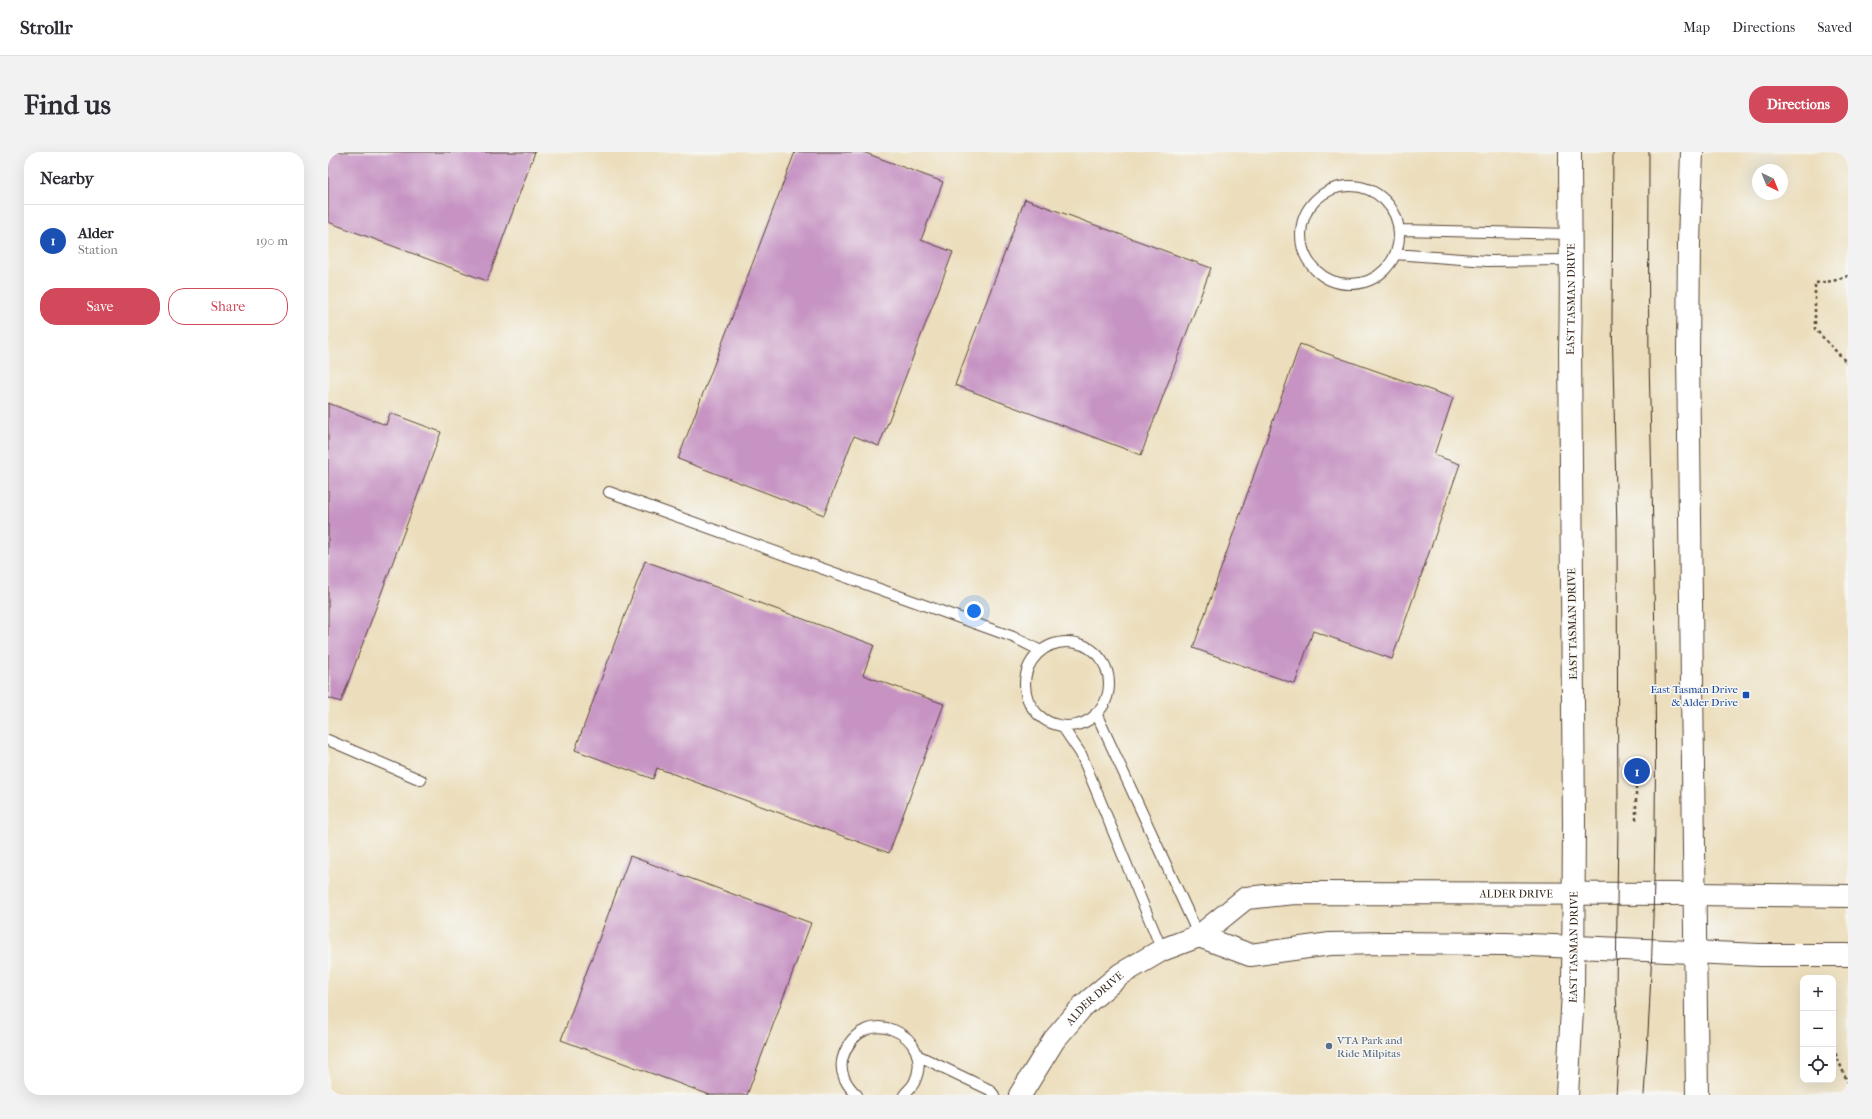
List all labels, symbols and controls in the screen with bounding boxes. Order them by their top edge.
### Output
text: Strollr [20,17,73,39]
text: Map [1683,19,1710,36]
text: Directions [1732,19,1795,36]
text: Saved [1817,19,1852,36]
button: Directions [1749,86,1848,123]
text: Find us [24,88,111,121]
north arrow [1752,164,1788,200]
text: Nearby [40,168,94,188]
text: Alder [78,224,114,242]
text: 1 [51,233,55,248]
text: 190 m [256,233,288,248]
text: Station [78,242,118,257]
street label: EAST TASMAN DRIVE [1564,243,1578,355]
button: Save [40,288,160,325]
button: Share [168,288,288,325]
street label: EAST TASMAN DRIVE [1565,568,1580,680]
your location [964,601,984,621]
place label: East Tasman Drive & Alder Drive [1650,683,1739,709]
marker: East Tasman Drive & Alder Drive [1741,690,1751,700]
pin: 1 [1624,756,1650,786]
street label: ALDER DRIVE [1478,887,1553,901]
street label: EAST TASMAN DRIVE [1566,891,1581,1003]
street label: ALDER DRIVE [1063,969,1126,1029]
map controls [1800,975,1836,1083]
button: + [1800,975,1836,1011]
button: − [1800,1011,1836,1047]
place label: VTA Park and Ride Milpitas [1336,1034,1404,1060]
marker: VTA Park and Ride Milpitas [1324,1041,1334,1051]
button: locate [1800,1047,1836,1083]

